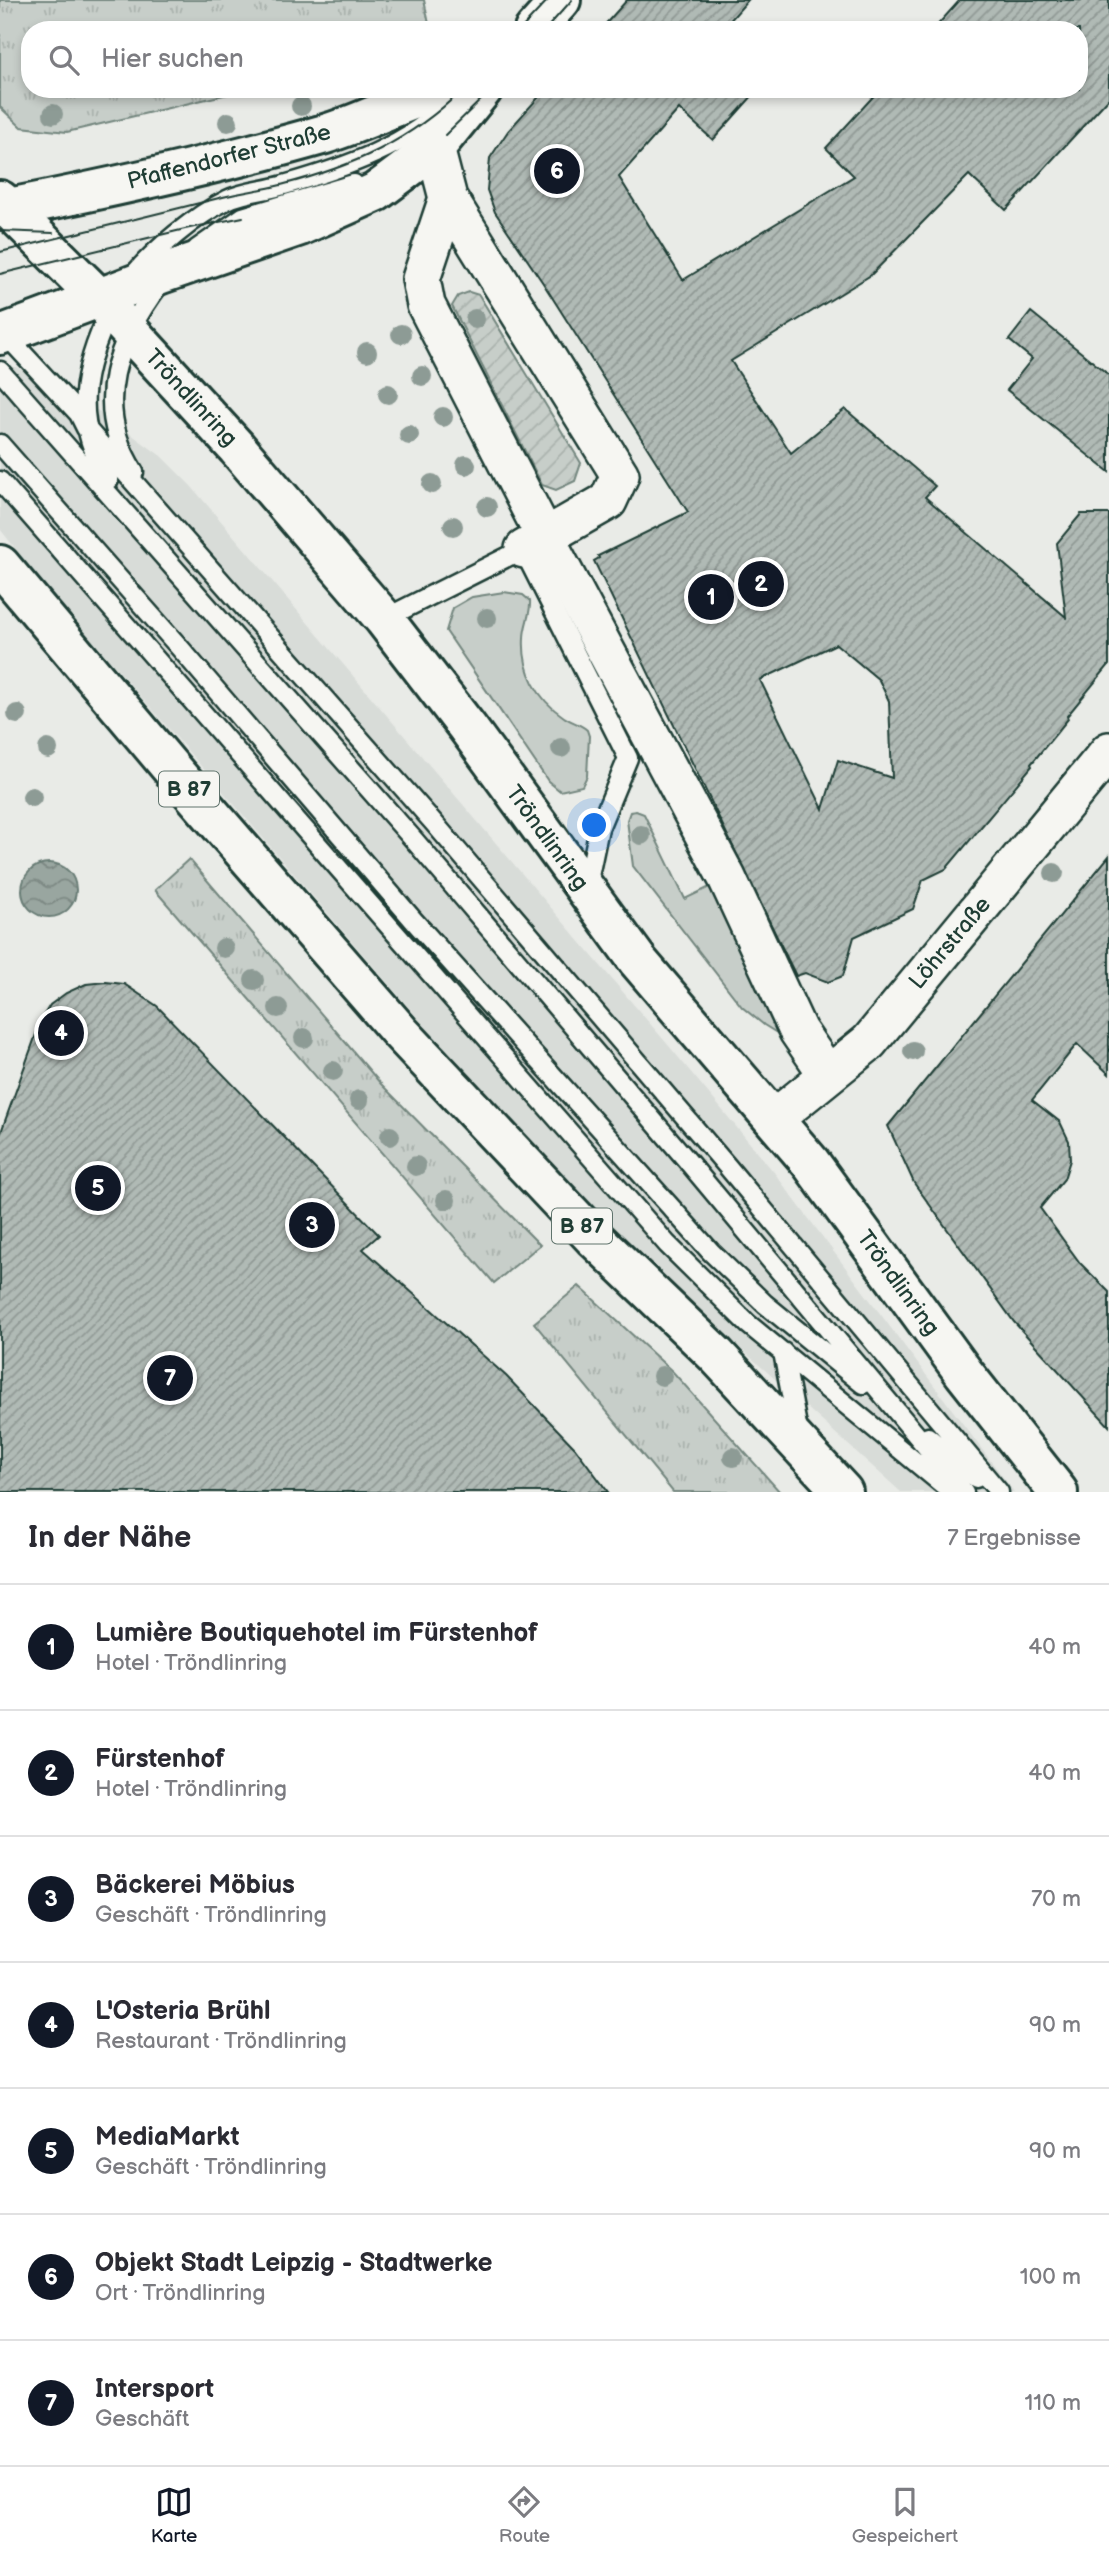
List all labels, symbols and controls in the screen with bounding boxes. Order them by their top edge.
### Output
search box [21,21,1088,98]
icon: search [45,41,83,79]
text: Hier suchen [101,44,244,75]
street label: Pfaffendorfer Straße [124,118,334,196]
pin: 6 [534,145,580,197]
street label: Tröndlinring [139,343,243,453]
pin: 2 [738,558,784,610]
pin: 1 [688,571,734,623]
road number: B 87 [159,772,219,806]
street label: Tröndlinring [500,780,594,896]
your location [577,808,611,842]
street label: Löhrstraße [903,891,997,995]
pin: 4 [38,1007,84,1059]
pin: 5 [75,1162,121,1214]
pin: 3 [289,1199,335,1251]
road number: B 87 [552,1208,612,1244]
street label: Tröndlinring [851,1225,945,1341]
pin: 7 [147,1352,193,1404]
text: In der Nähe [28,1520,191,1556]
text: 7 Ergebnisse [947,1524,1081,1552]
text: Lumière Boutiquehotel im Fürstenhof [95,1618,538,1649]
text: 1 [46,1633,56,1661]
text: 40 m [1028,1633,1081,1661]
text: Hotel · Tröndlinring [95,1649,287,1677]
text: Fürstenhof [95,1744,225,1775]
text: 2 [44,1759,58,1787]
text: 40 m [1028,1759,1081,1787]
text: Hotel · Tröndlinring [95,1775,287,1803]
text: Bäckerei Möbius [95,1870,295,1901]
text: 3 [44,1885,58,1913]
text: 70 m [1031,1885,1081,1913]
text: Geschäft · Tröndlinring [95,1901,327,1929]
text: L'Osteria Brühl [95,1996,271,2027]
text: 4 [44,2011,58,2039]
text: 90 m [1029,2011,1081,2039]
text: Restaurant · Tröndlinring [95,2027,347,2055]
text: MediaMarkt [95,2122,239,2153]
text: 5 [44,2137,58,2165]
text: 90 m [1029,2137,1081,2165]
text: Geschäft · Tröndlinring [95,2153,327,2181]
text: Objekt Stadt Leipzig - Stadtwerke [95,2248,493,2279]
text: 6 [44,2263,58,2291]
text: 100 m [1020,2263,1081,2291]
text: Ort · Tröndlinring [95,2279,265,2307]
text: Intersport [95,2374,214,2405]
text: 7 [45,2389,57,2417]
text: 110 m [1024,2389,1081,2417]
text: Geschäft [95,2405,189,2433]
tab: Karte [151,2483,197,2548]
tab: Route [499,2483,550,2548]
tab: Gespeichert [852,2483,958,2548]

